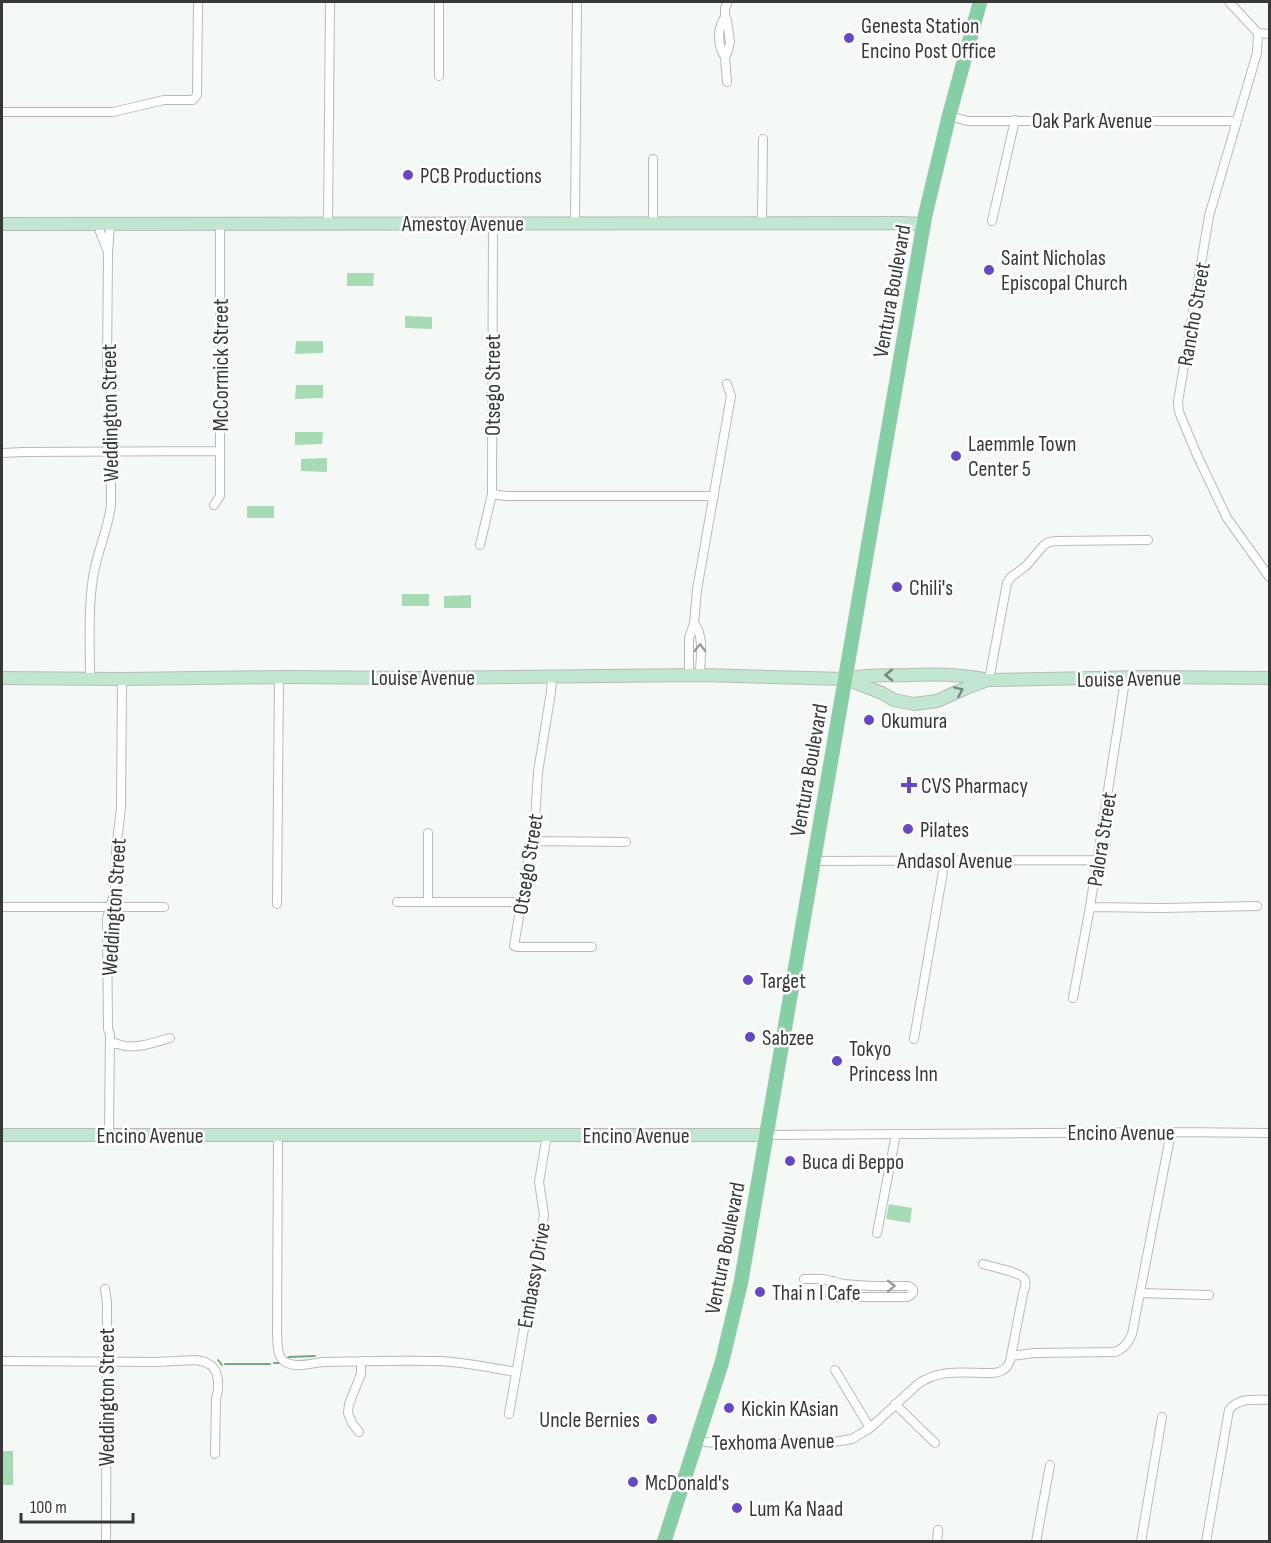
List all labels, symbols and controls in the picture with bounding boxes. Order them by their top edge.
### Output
place label: Genesta Station Encino Post Office [861,13,996,65]
marker: Genesta Station Encino Post Office [842,31,856,45]
street label: Oak Park Avenue [1032,108,1152,135]
place label: PCB Productions [420,163,542,190]
marker: PCB Productions [401,168,415,182]
street label: Amestoy Avenue [401,211,524,238]
street label: Ventura Boulevard [868,223,917,360]
place label: Saint Nicholas Episcopal Church [1001,245,1128,297]
street label: Rancho Street [1172,260,1217,368]
marker: Saint Nicholas Episcopal Church [982,263,996,277]
street label: McCormick Street [208,298,235,432]
street label: Otsego Street [480,334,507,436]
street label: Weddington Street [96,343,125,482]
place label: Laemmle Town Center 5 [968,431,1076,483]
marker: Laemmle Town Center 5 [949,449,963,463]
place label: Chili's [909,575,953,602]
marker: Chili's [890,580,904,594]
one-way arrow [694,644,706,653]
street label: Louise Avenue [371,665,475,692]
street label: Louise Avenue [1077,665,1181,694]
one-way arrow [884,669,893,681]
one-way arrow [953,686,964,698]
street label: Ventura Boulevard [785,702,834,839]
place label: Okumura [881,708,947,735]
marker: Okumura [862,713,876,727]
place label: CVS Pharmacy [921,773,1028,800]
marker: CVS Pharmacy [902,778,916,792]
street label: Palora Street [1082,790,1123,888]
street label: Otsego Street [507,812,550,917]
place label: Pilates [920,817,969,844]
marker: Pilates [901,822,915,836]
street label: Weddington Street [96,837,133,977]
street label: Andasol Avenue [896,848,1013,875]
place label: Target [760,968,806,995]
marker: Target [741,973,755,987]
place label: Sabzee [762,1025,814,1052]
marker: Sabzee [743,1030,757,1044]
place label: Tokyo Princess Inn [849,1036,938,1088]
marker: Tokyo Princess Inn [830,1054,844,1068]
street label: Encino Avenue [1067,1120,1175,1147]
street label: Encino Avenue [96,1123,204,1150]
street label: Encino Avenue [582,1123,690,1150]
place label: Buca di Beppo [802,1149,904,1176]
marker: Buca di Beppo [783,1154,797,1168]
street label: Ventura Boulevard [699,1180,752,1317]
street label: Embassy Drive [512,1220,557,1330]
place label: Thai n I Cafe [772,1280,861,1307]
one-way arrow [887,1280,896,1292]
marker: Thai n I Cafe [753,1285,767,1299]
street label: Weddington Street [94,1328,121,1466]
place label: Kickin KAsian [741,1396,839,1423]
marker: Kickin KAsian [722,1401,736,1415]
place label: Uncle Bernies [539,1407,640,1434]
marker: Uncle Bernies [645,1412,659,1426]
street label: Texhoma Avenue [711,1428,835,1457]
place label: McDonald's [645,1470,729,1497]
marker: McDonald's [626,1475,640,1489]
scale bar [21,1486,134,1524]
place label: Lum Ka Naad [749,1496,843,1523]
text: 100 m [30,1497,67,1518]
marker: Lum Ka Naad [730,1501,744,1515]

